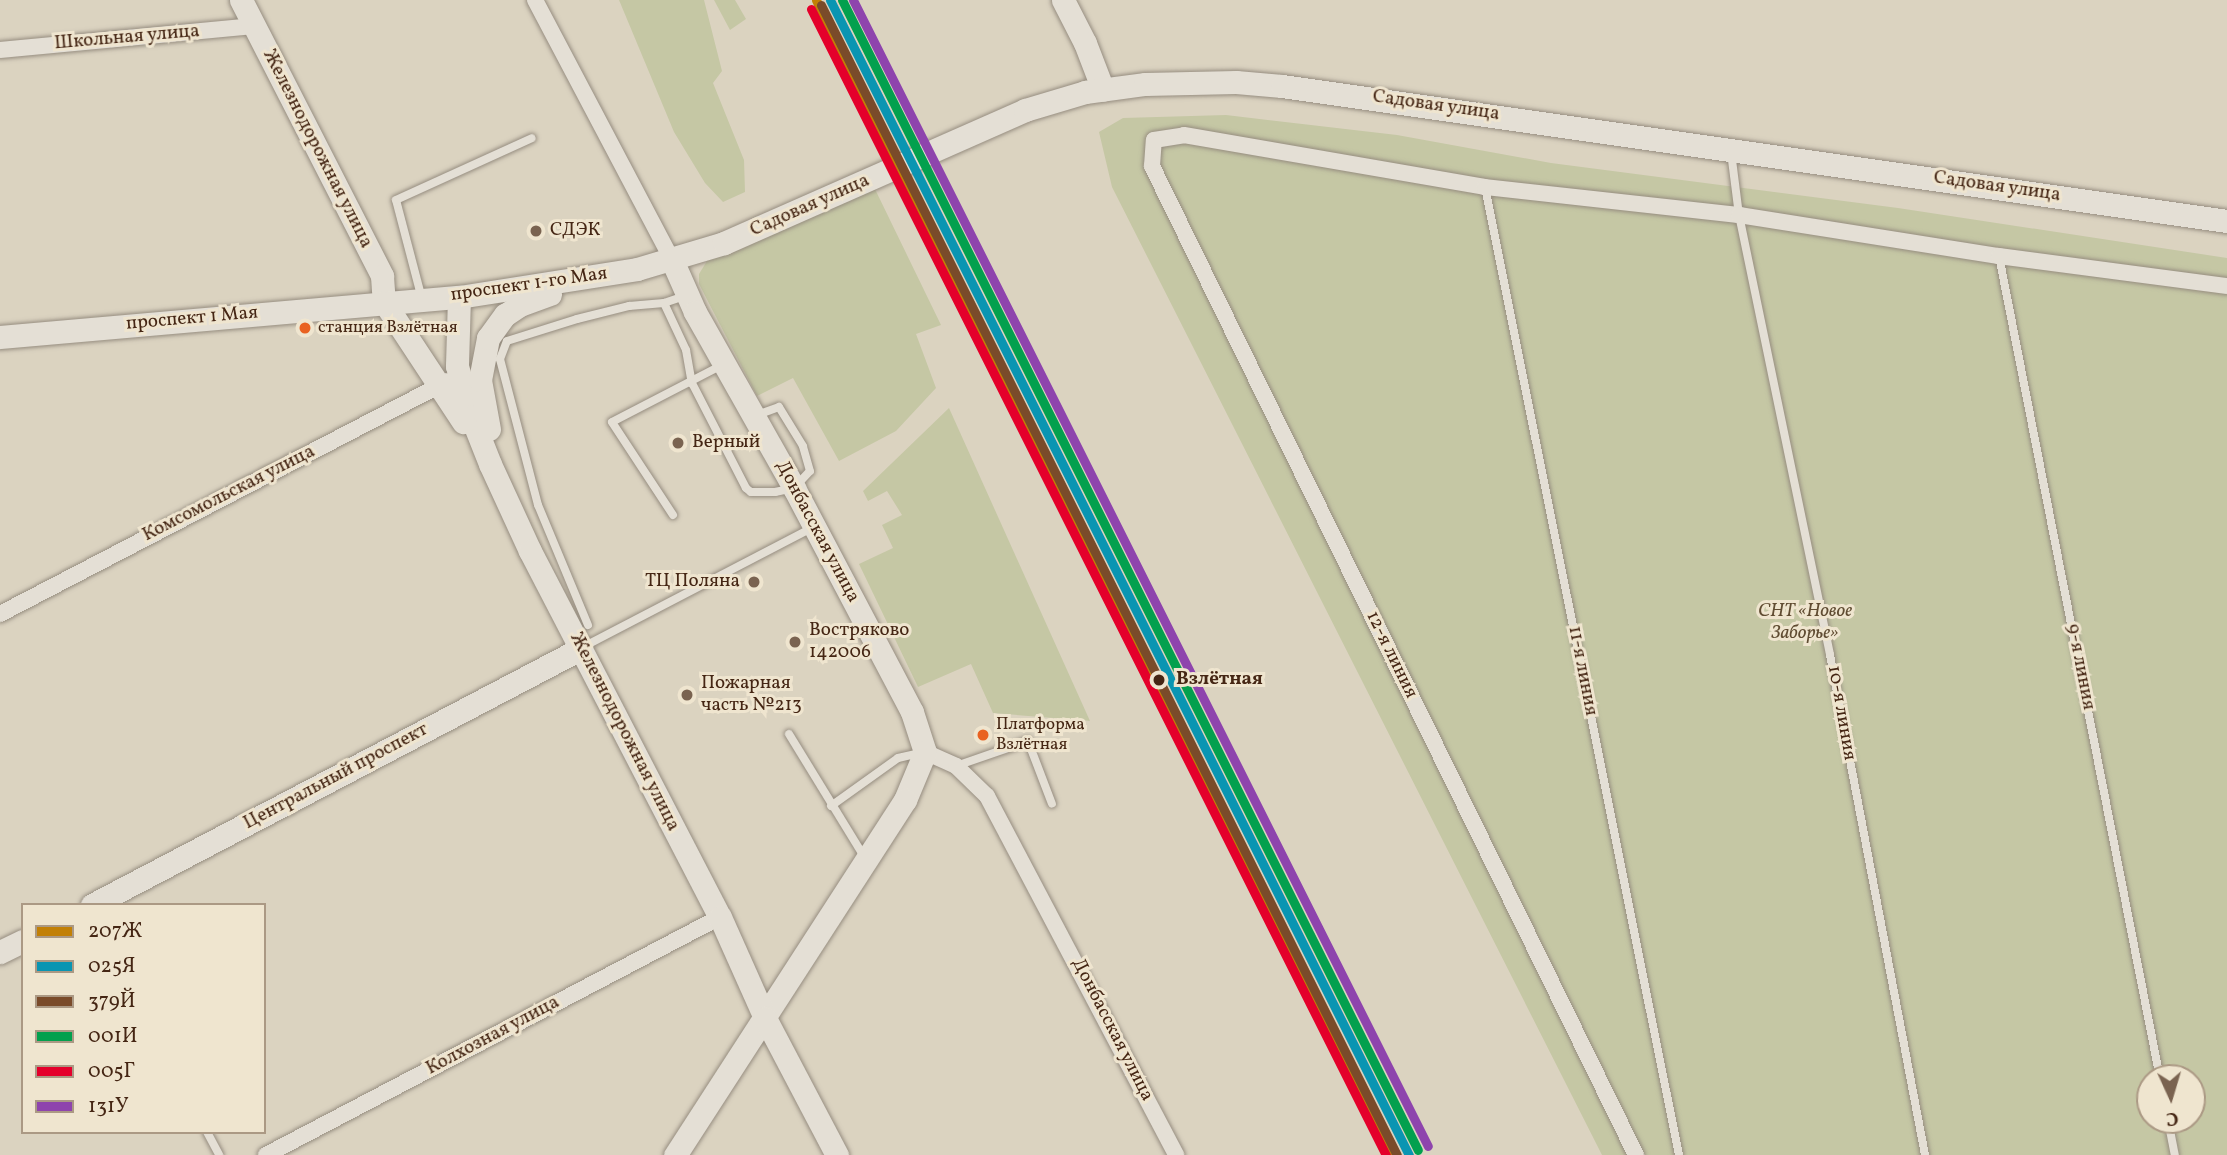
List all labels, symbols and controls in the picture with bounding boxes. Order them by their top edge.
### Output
street label: Школьная улица [53,20,201,56]
street label: Железнодорожная улица [257,46,377,252]
street label: Садовая улица [1371,86,1501,126]
street label: Садовая улица [1932,167,2062,207]
street label: Садовая улица [747,169,873,243]
place label: СДЭК [550,220,600,242]
marker: СДЭК [528,223,544,239]
street label: проспект 1-го Мая [449,263,609,307]
street label: проспект 1 Мая [125,302,259,336]
place label: станция Взлётная [318,318,458,338]
marker: станция Взлётная [298,321,312,335]
place label: Верный [692,432,760,454]
marker: Верный [670,435,686,451]
street label: Комсомольская улица [139,441,319,547]
street label: Донбасская улица [770,457,864,607]
place label: ТЦ Поляна [645,571,740,593]
marker: ТЦ Поляна [746,574,762,590]
park label: СНТ «Новое Заборье» [1758,601,1852,645]
street label: 12-я линия [1360,608,1422,702]
place label: Востряково 142006 [809,620,909,664]
street label: 9-я линия [2061,622,2099,712]
street label: 11-я линия [1562,624,1602,718]
street label: Железнодорожная улица [564,629,684,835]
marker: Востряково 142006 [787,634,803,650]
street label: 10-я линия [1821,664,1861,762]
marker: Взлётная [1148,669,1170,691]
place label: Взлётная [1176,669,1263,691]
place label: Пожарная часть №213 [701,673,802,717]
marker: Пожарная часть №213 [679,687,695,703]
place label: Платформа Взлётная [996,715,1085,755]
street label: Центральный проспект [240,719,432,835]
marker: Платформа Взлётная [976,728,990,742]
legend [21,903,266,1134]
text: 207Ж [88,917,142,946]
text: 025Я [88,952,136,981]
street label: Донбасская улица [1066,954,1158,1106]
text: 379Й [88,987,135,1016]
street label: Колхозная улица [422,991,564,1081]
text: 001И [88,1022,138,1051]
text: 005Г [88,1057,135,1086]
north arrow [2136,1064,2206,1134]
text: 131У [88,1092,129,1121]
text: С [2165,1105,2179,1131]

